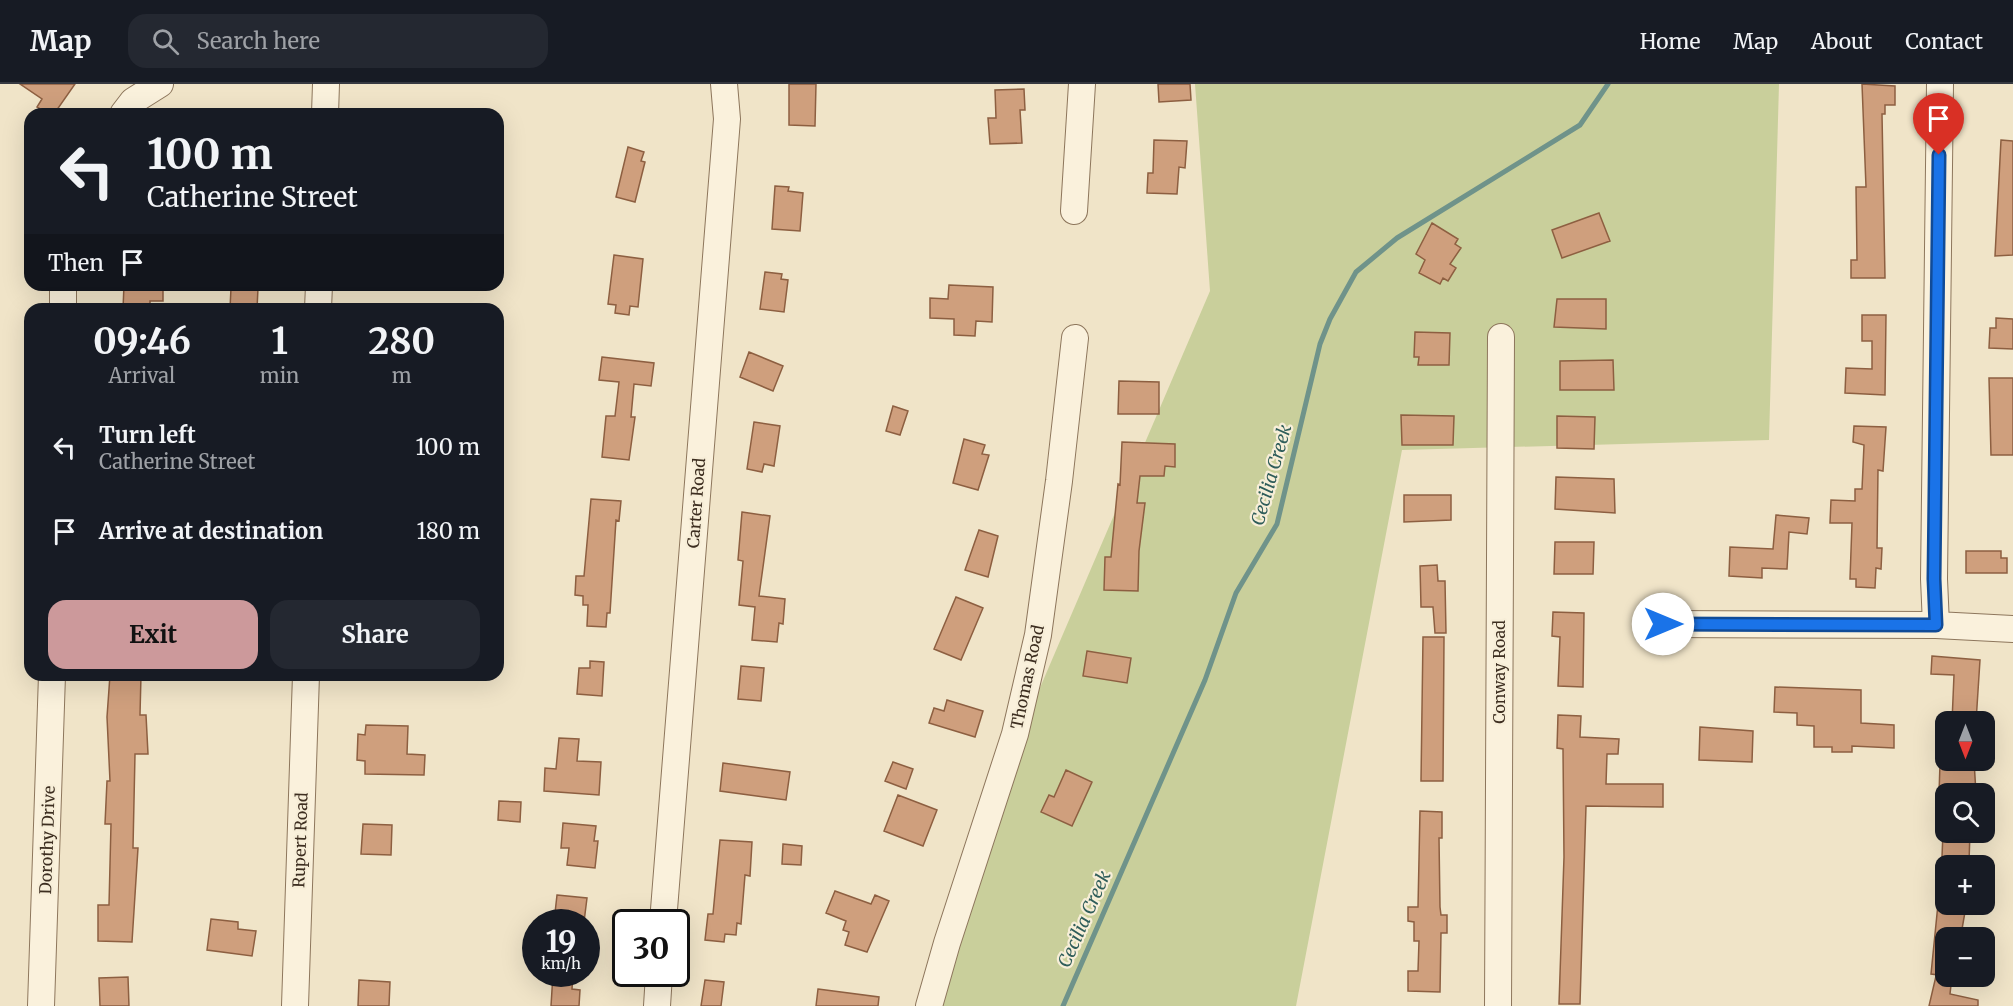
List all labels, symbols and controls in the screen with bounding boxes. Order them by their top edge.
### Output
search box [128,14,548,68]
text: Map [30,23,92,59]
icon: search [149,25,182,58]
text: Search here [197,27,320,55]
text: Home [1640,28,1700,55]
text: Map [1733,28,1778,55]
text: About [1811,28,1872,55]
text: Contact [1905,28,1983,55]
pin [1913,93,1964,155]
icon: arrive [1922,102,1955,135]
text: 100 m [147,128,273,180]
icon: left [48,132,126,210]
text: Catherine Street [147,180,358,214]
icon: arrive [116,246,149,279]
text: Then [48,249,104,277]
text: 09:46 [93,319,191,364]
text: 1 [271,319,288,364]
text: 280 [368,319,435,364]
text: Arrival [109,363,175,388]
text: min [260,363,299,388]
text: m [392,363,412,388]
text: Turn left [99,421,196,449]
water label: Cecilia Creek [1246,422,1296,528]
icon: left [48,431,81,464]
text: 100 m [415,433,480,461]
text: Catherine Street [99,449,255,474]
street label: Carter Road [683,457,709,549]
icon: arrive [48,515,81,548]
text: Arrive at destination [99,517,323,545]
text: 180 m [416,517,480,545]
position arrow [1631,592,1695,656]
button: Exit [48,600,258,669]
button: Share [270,600,480,669]
street label: Conway Road [1489,620,1509,724]
street label: Thomas Road [1006,623,1048,731]
north arrow [1935,711,1995,771]
map controls [1935,711,1995,987]
button: search [1935,783,1995,843]
street label: Dorothy Drive [35,785,59,895]
street label: Rupert Road [288,792,312,888]
button: + [1935,855,1995,915]
water label: Cecilia Creek [1052,867,1116,971]
speed limit sign: 30 [612,909,690,987]
text: 19 [545,922,577,960]
button: − [1935,927,1995,987]
text: km/h [541,954,581,973]

